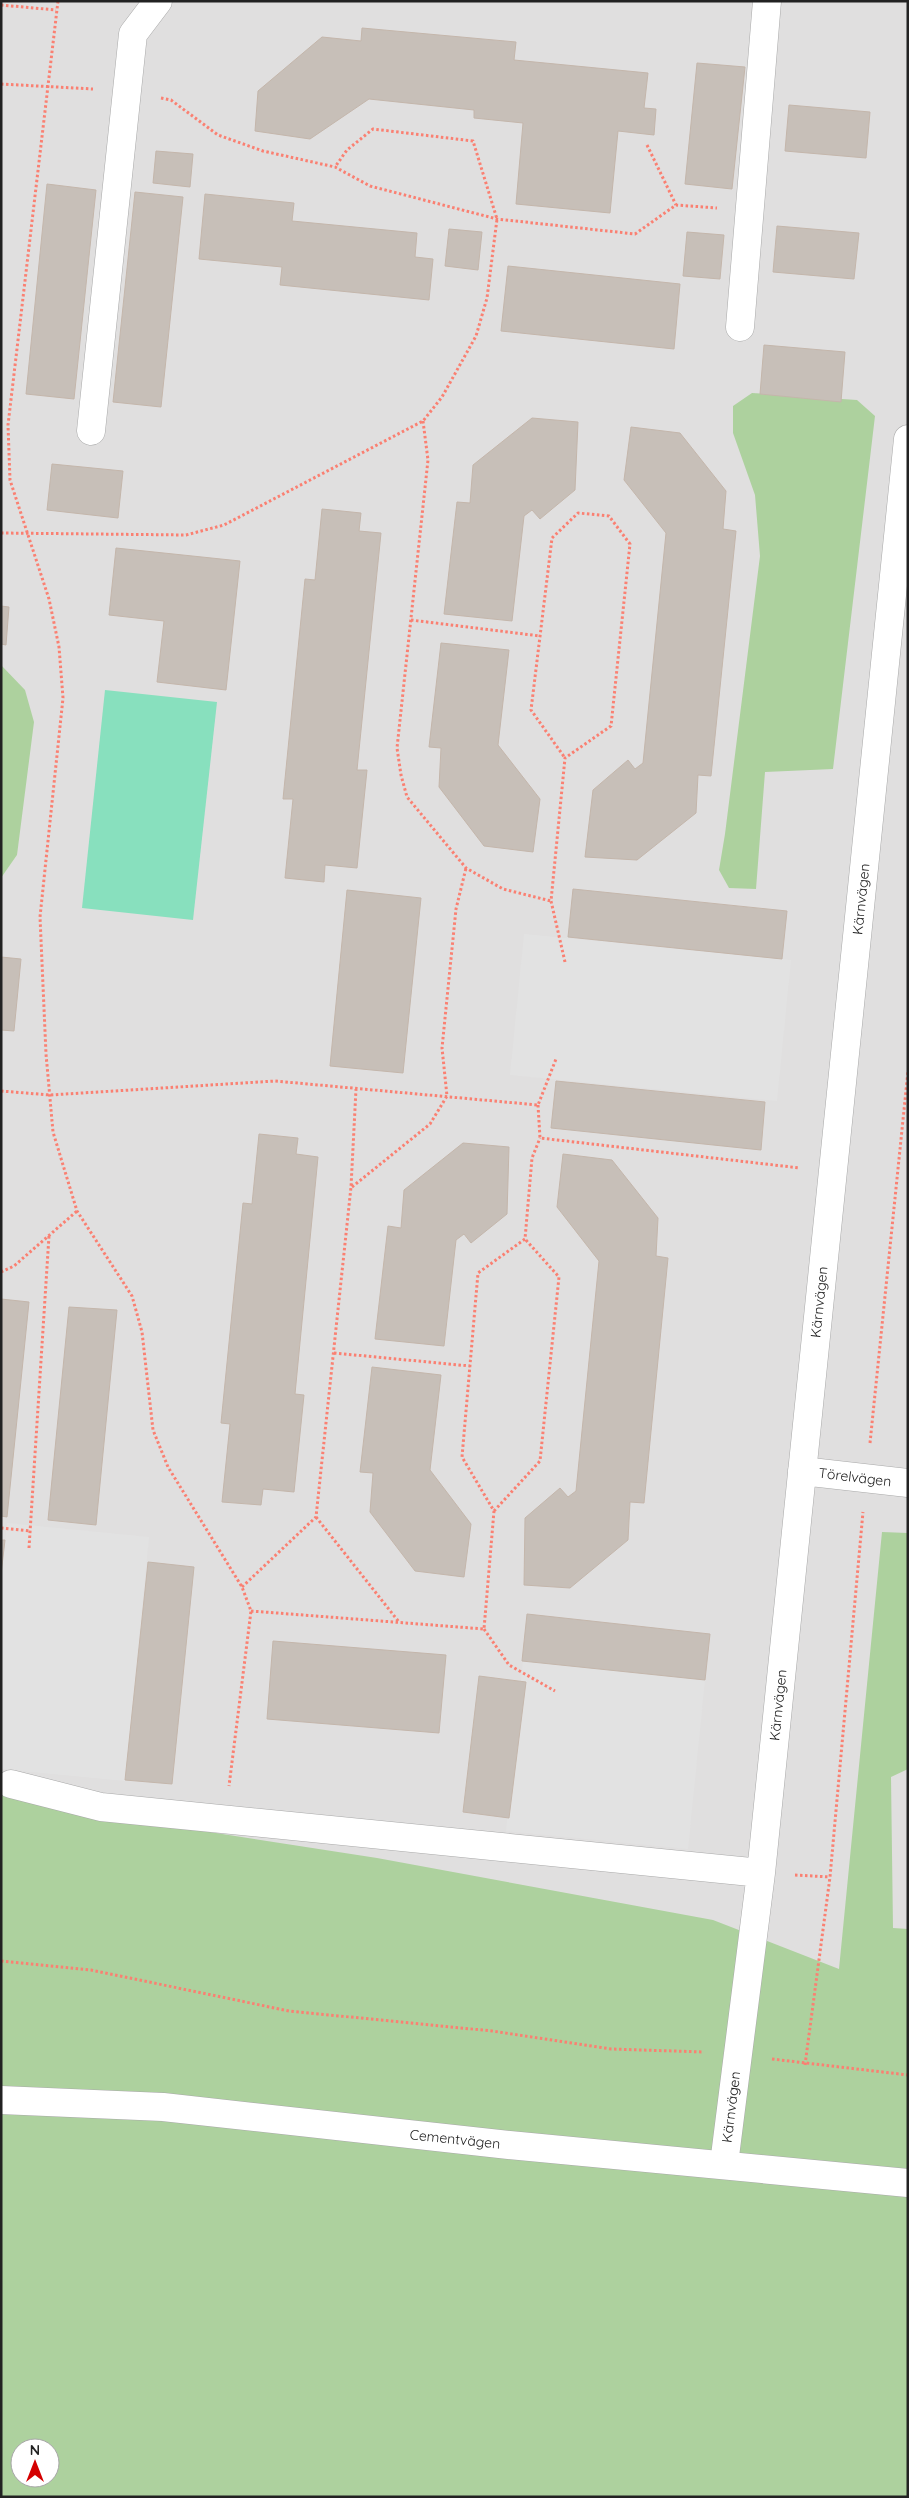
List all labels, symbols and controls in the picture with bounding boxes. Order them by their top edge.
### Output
street label: Kärnvägen [848,862,874,936]
street label: Kärnvägen [806,1265,832,1339]
street label: Törelvägen [818,1464,892,1490]
street label: Kärnvägen [765,1668,791,1742]
street label: Kärnvägen [718,2070,744,2144]
street label: Cementvägen [409,2125,501,2153]
north arrow [10,2438,60,2488]
text: N [30,2441,40,2459]

